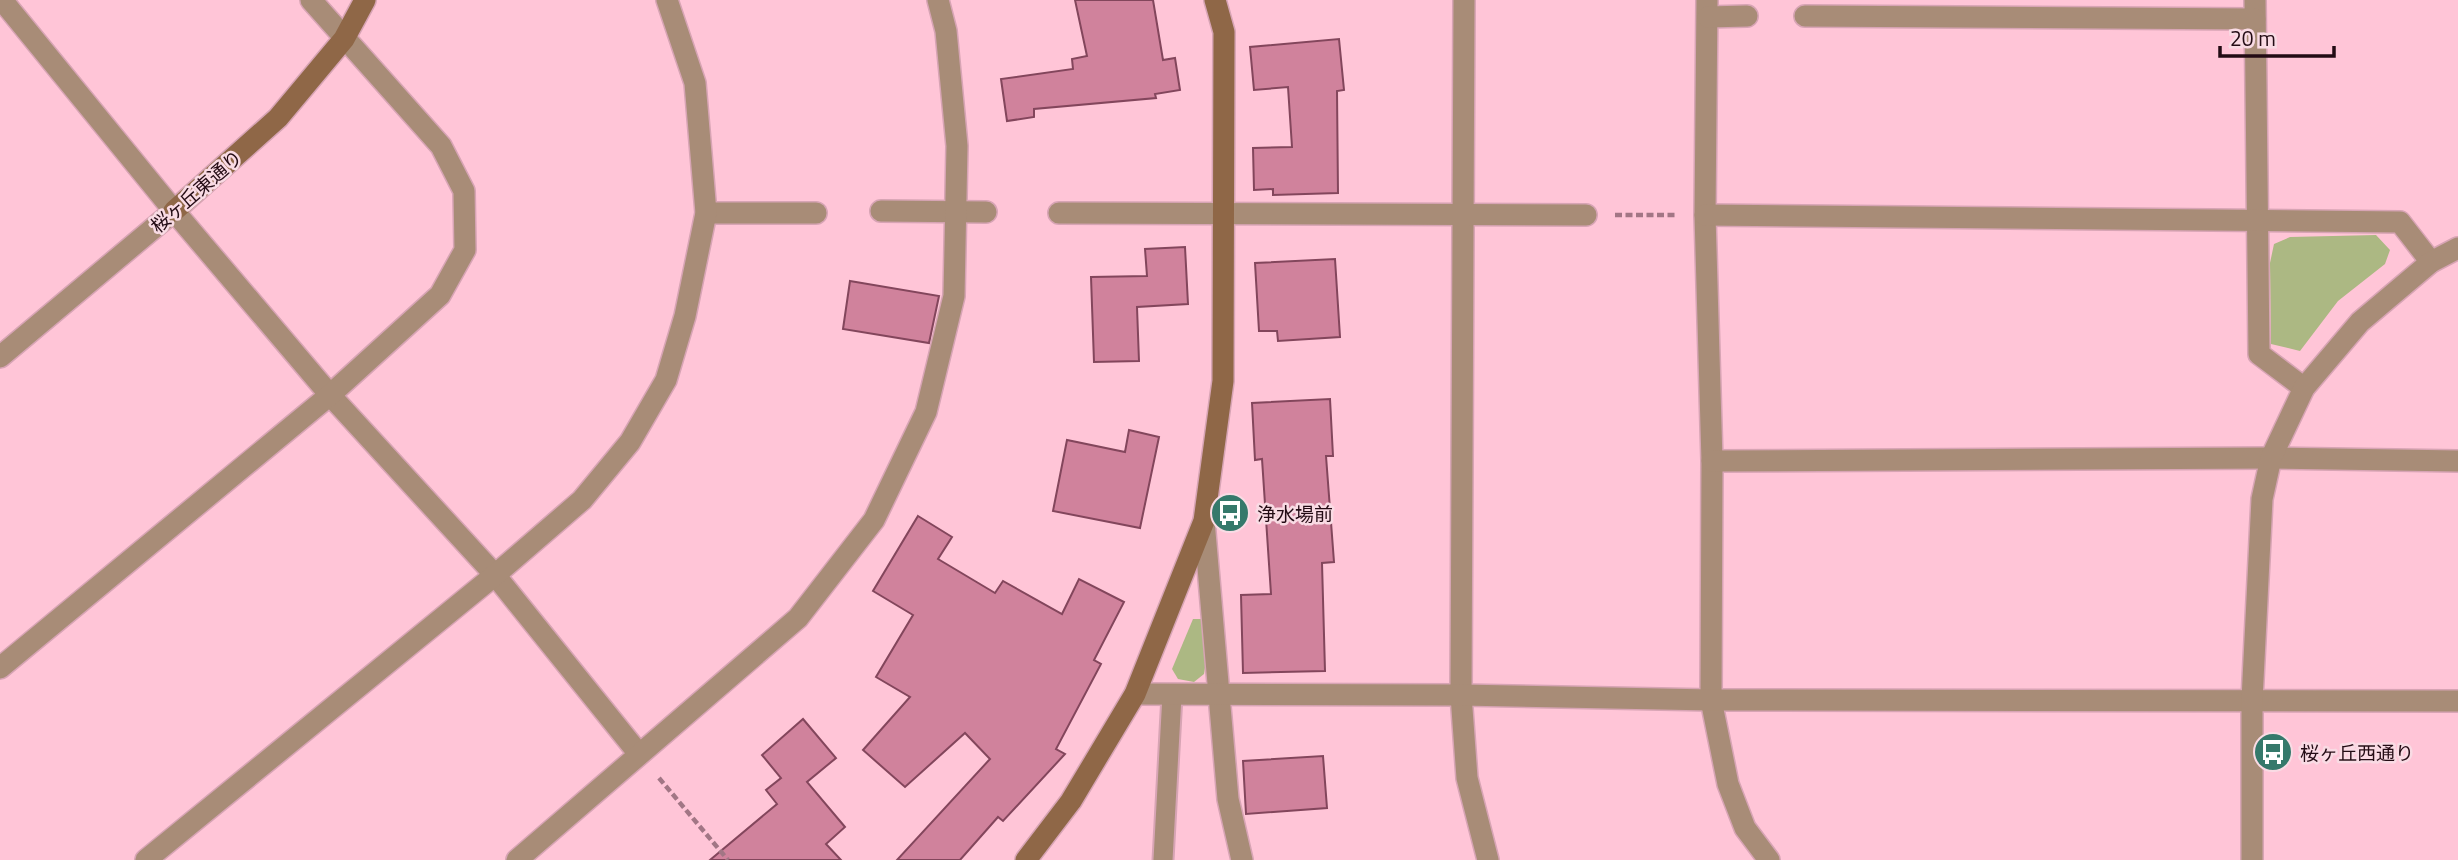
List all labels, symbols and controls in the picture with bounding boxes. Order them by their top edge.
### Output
scale bar [2220,14,2334,58]
text: 20 m [2230,22,2276,54]
street label: 桜ヶ丘東通り [143,143,249,239]
bus stop icon: 浄水場前 [1209,492,1251,534]
place label: 浄水場前 [1257,499,1333,528]
bus stop icon: 桜ヶ丘西通り [2252,731,2294,773]
place label: 桜ヶ丘西通り [2300,738,2414,767]

